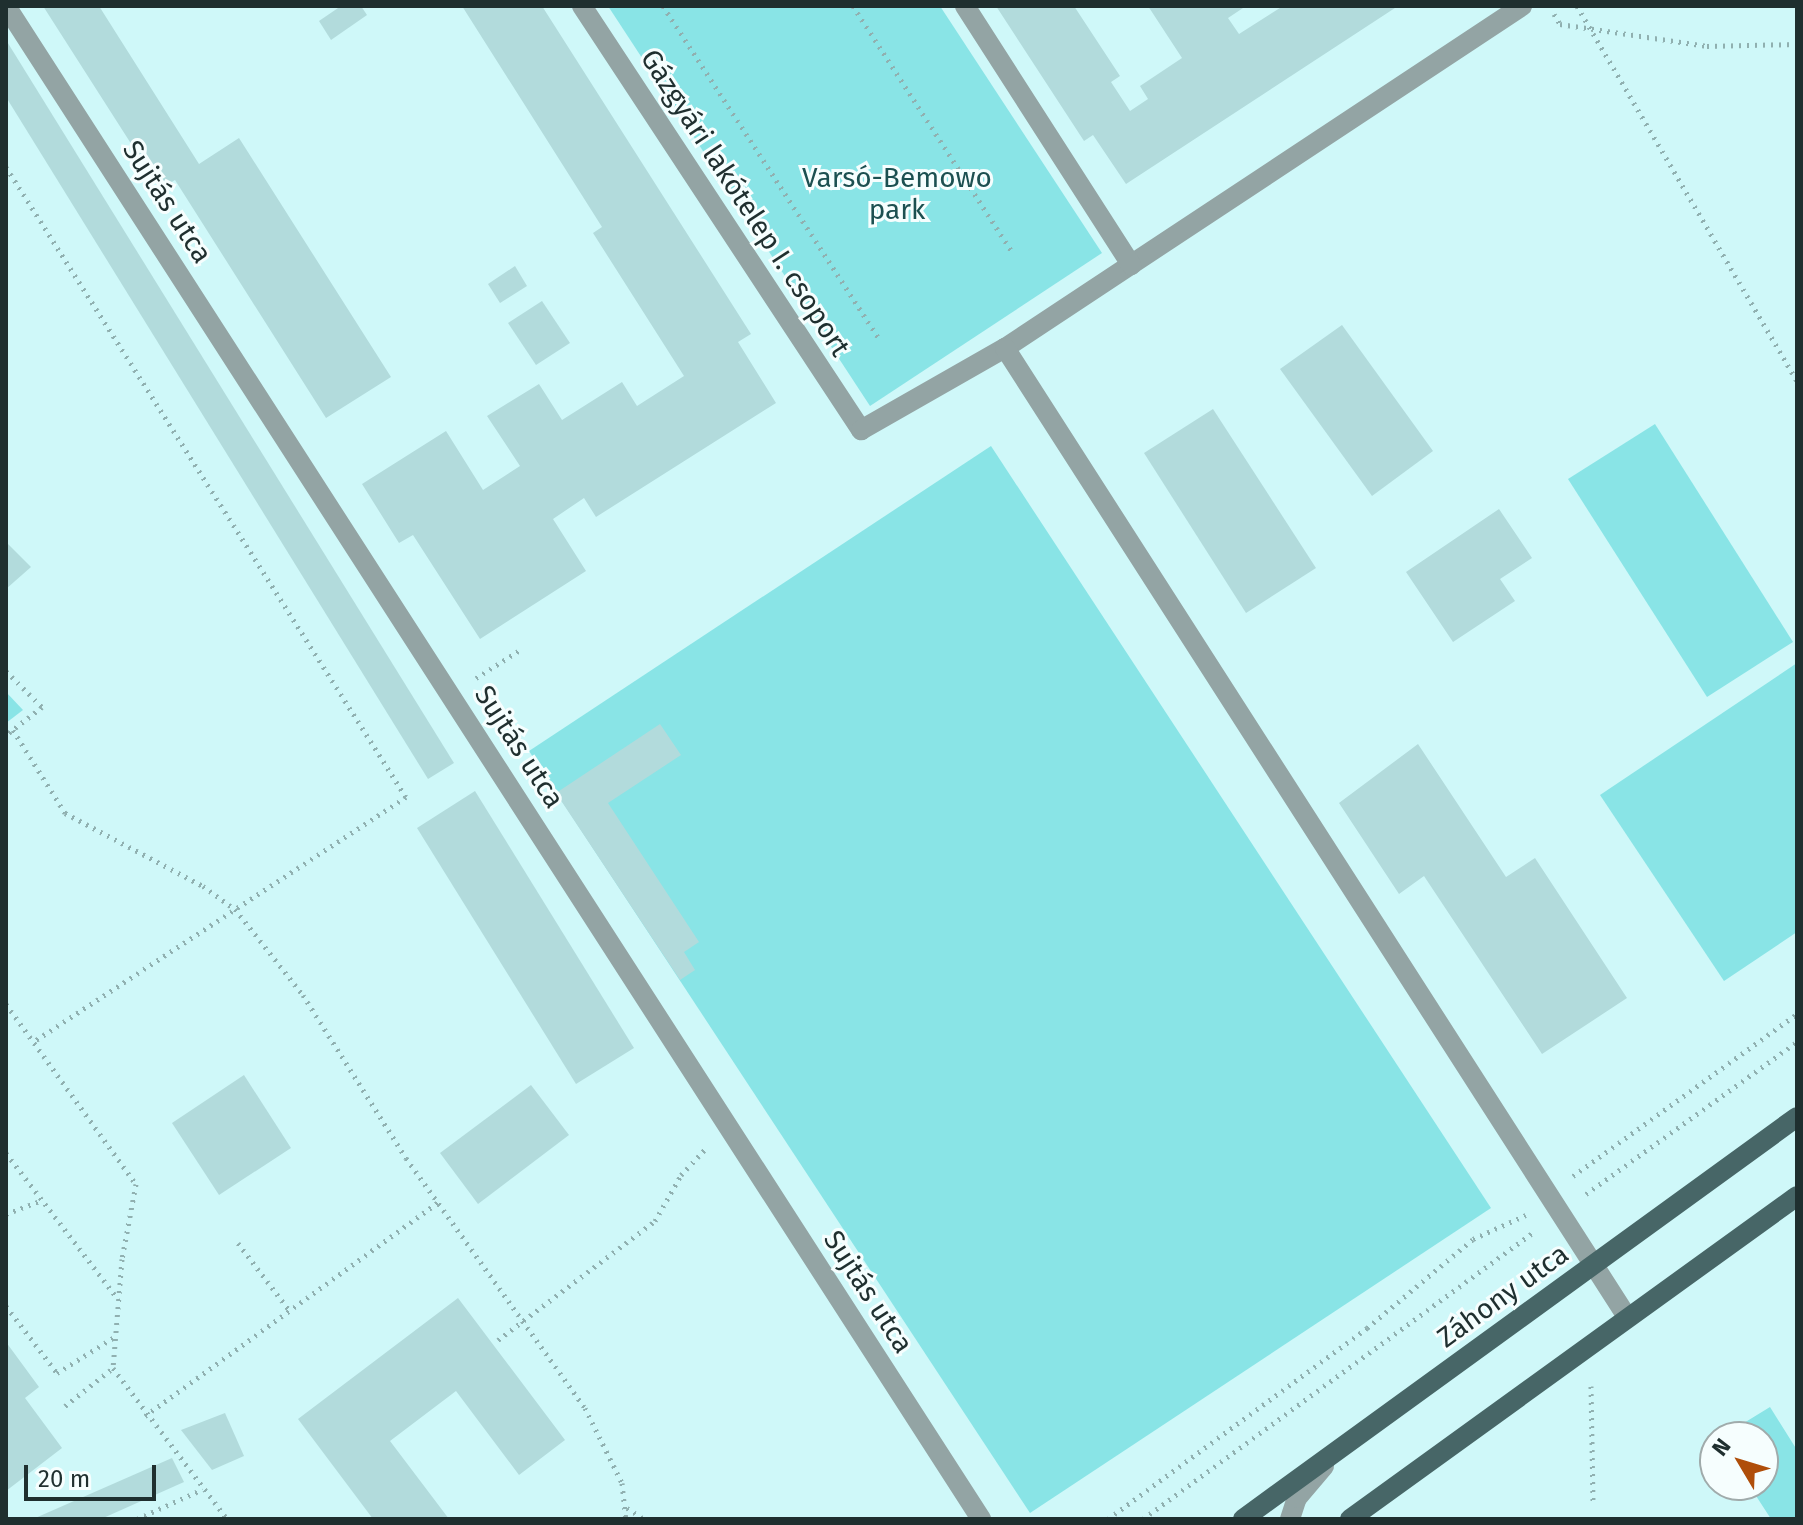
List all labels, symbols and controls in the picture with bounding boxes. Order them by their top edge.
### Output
street label: Gázgyári lakótelep I. csoport [633,43,857,363]
street label: Sujtás utca [115,135,219,269]
park label: Varsó-Bemowo park [802,161,992,227]
street label: Sujtás utca [467,680,571,814]
street label: Sujtás utca [816,1225,920,1359]
street label: Záhony utca [1431,1237,1575,1355]
north arrow [1699,1421,1779,1501]
text: N [1706,1433,1736,1461]
scale bar [28,1449,160,1499]
text: 20 m [38,1465,90,1493]

